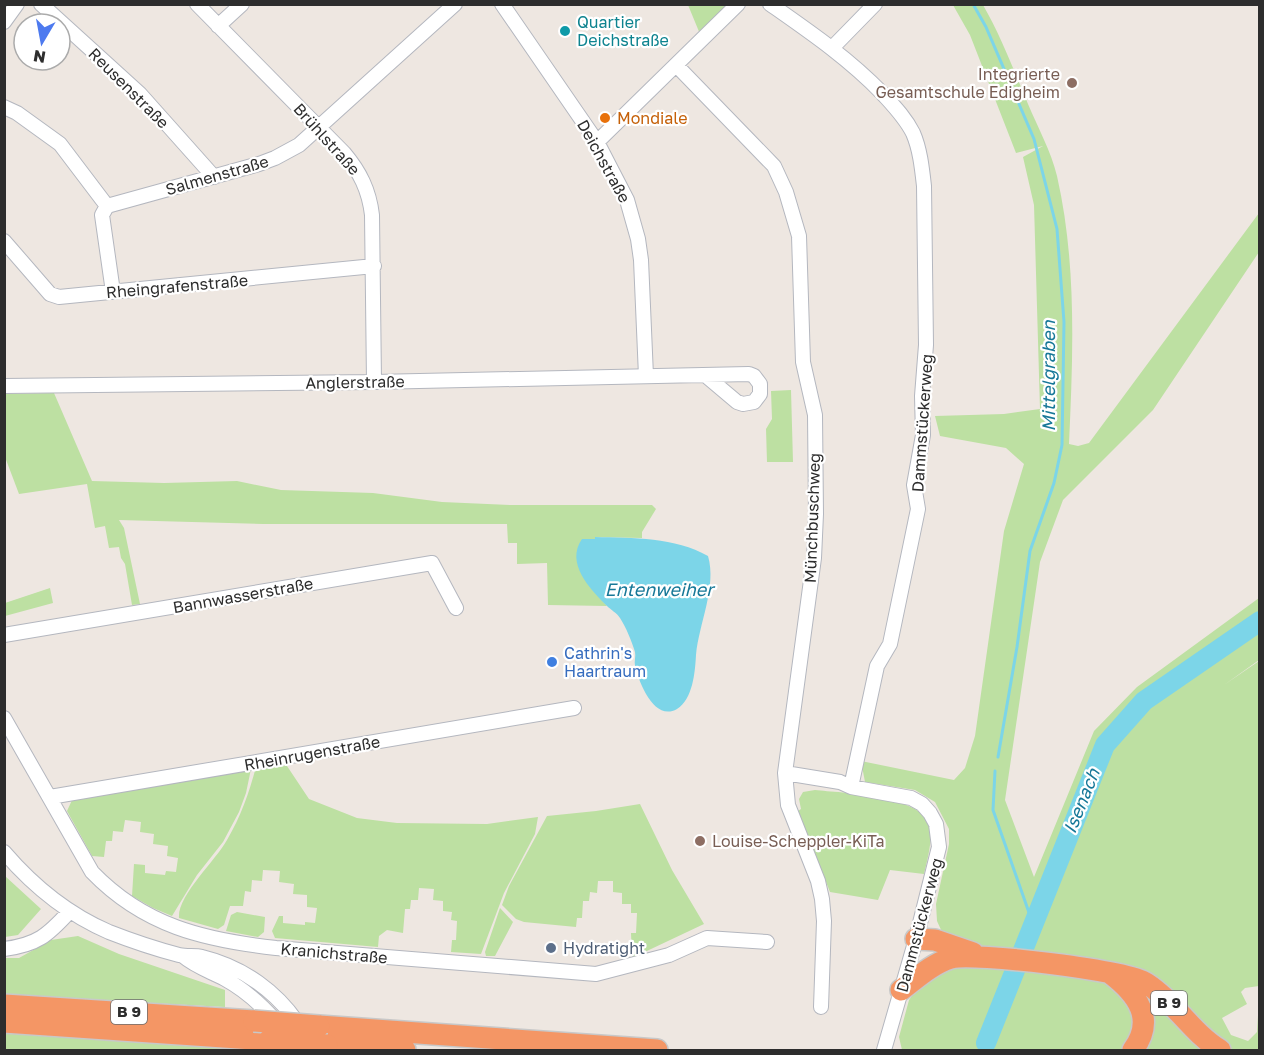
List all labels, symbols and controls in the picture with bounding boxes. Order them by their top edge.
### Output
north arrow [12,12,72,72]
place label: Quartier Deichstraße [577,12,669,50]
marker: Quartier Deichstraße [558,24,572,38]
street label: Reusenstraße [85,44,173,132]
text: N [32,46,47,68]
place label: Integrierte Gesamtschule Edigheim [875,64,1060,102]
marker: Integrierte Gesamtschule Edigheim [1065,76,1079,90]
street label: Brühlstraße [289,99,365,179]
place label: Mondiale [617,108,688,128]
marker: Mondiale [598,111,612,125]
street label: Deichstraße [573,116,635,206]
street label: Salmenstraße [163,151,271,199]
street label: Rheingrafenstraße [105,270,249,302]
water label: Mittelgraben [1037,319,1059,432]
street label: Dammstückerweg [907,353,937,493]
street label: Anglerstraße [305,371,405,393]
street label: Münchbuschweg [800,453,824,583]
street label: Bannwasserstraße [171,573,315,617]
water label: Entenweiher [605,578,716,600]
place label: Cathrin's Haartraum [564,643,646,681]
marker: Cathrin's Haartraum [545,655,559,669]
street label: Rheinrugenstraße [243,731,381,775]
water label: Isenach [1058,764,1104,836]
place label: Louise-Scheppler-KiTa [712,831,885,851]
marker: Louise-Scheppler-KiTa [693,834,707,848]
street label: Dammstückerweg [891,856,947,994]
street label: Kranichstraße [280,938,388,968]
place label: Hydratight [563,938,645,958]
marker: Hydratight [544,941,558,955]
road number: B 9 [1151,991,1187,1015]
road number: B 9 [111,1000,147,1024]

